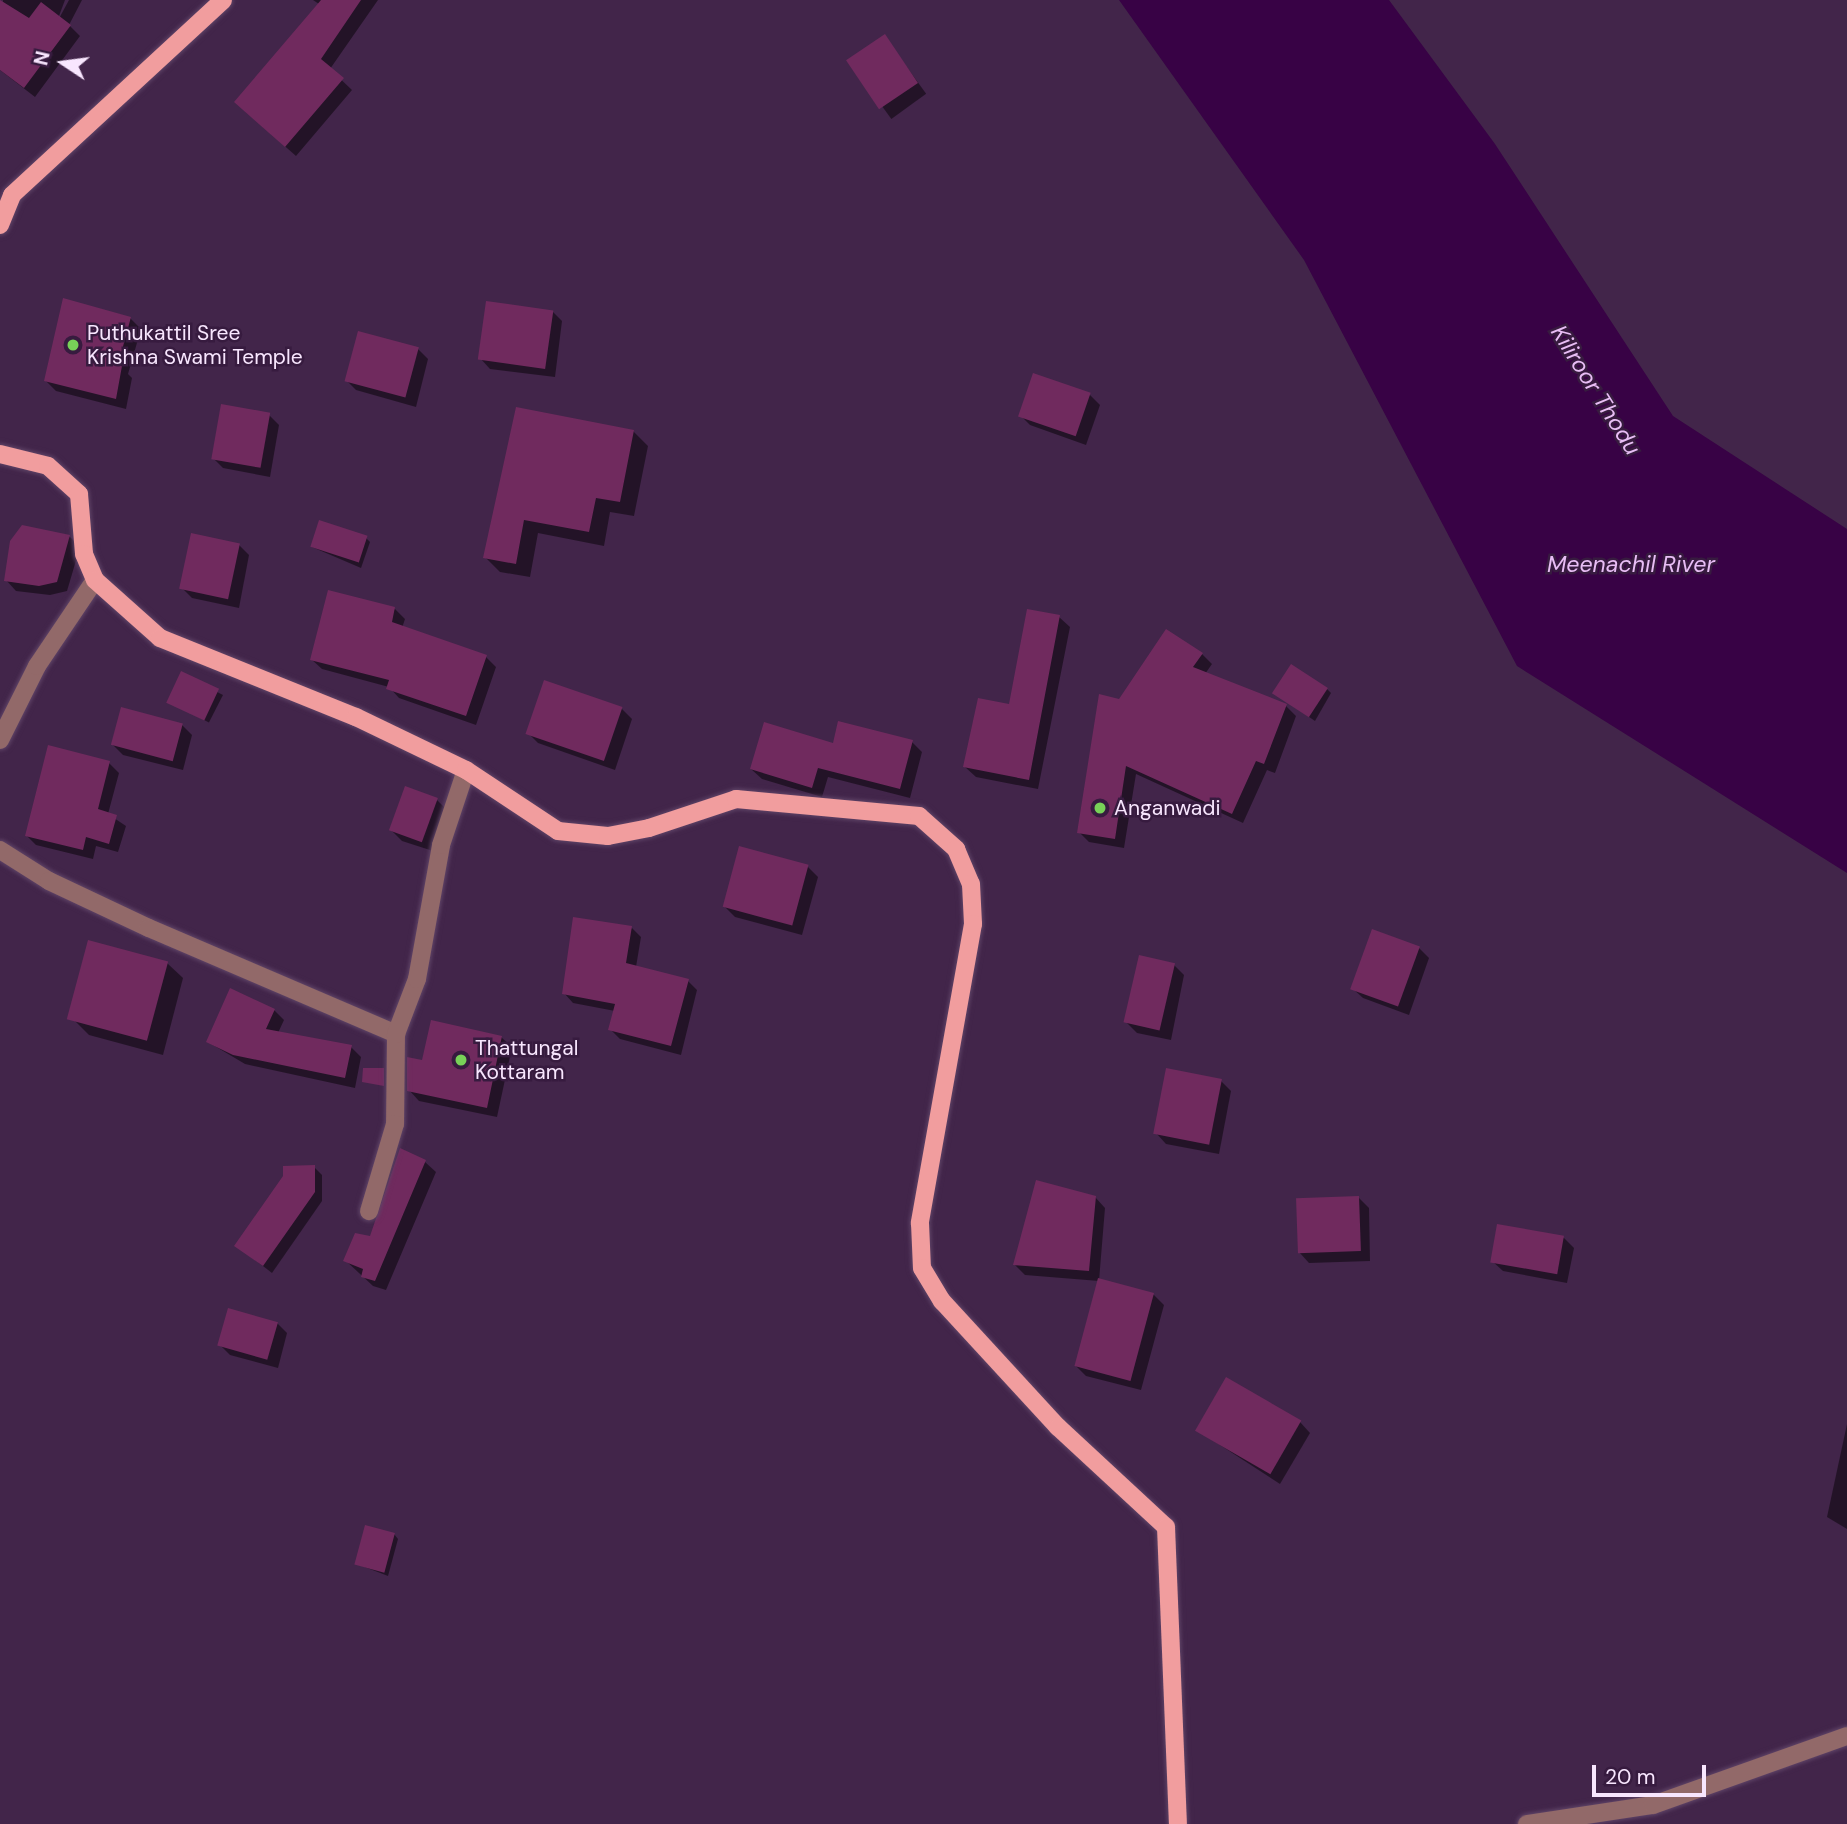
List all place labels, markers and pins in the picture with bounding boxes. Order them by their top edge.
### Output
place label: Puthukattil Sree Krishna Swami Temple [87,320,303,370]
marker: Puthukattil Sree Krishna Swami Temple [65,337,81,353]
place label: Anganwadi [1114,795,1220,821]
marker: Anganwadi [1092,800,1108,816]
place label: Thattungal Kottaram [475,1035,578,1085]
marker: Thattungal Kottaram [453,1052,469,1068]

